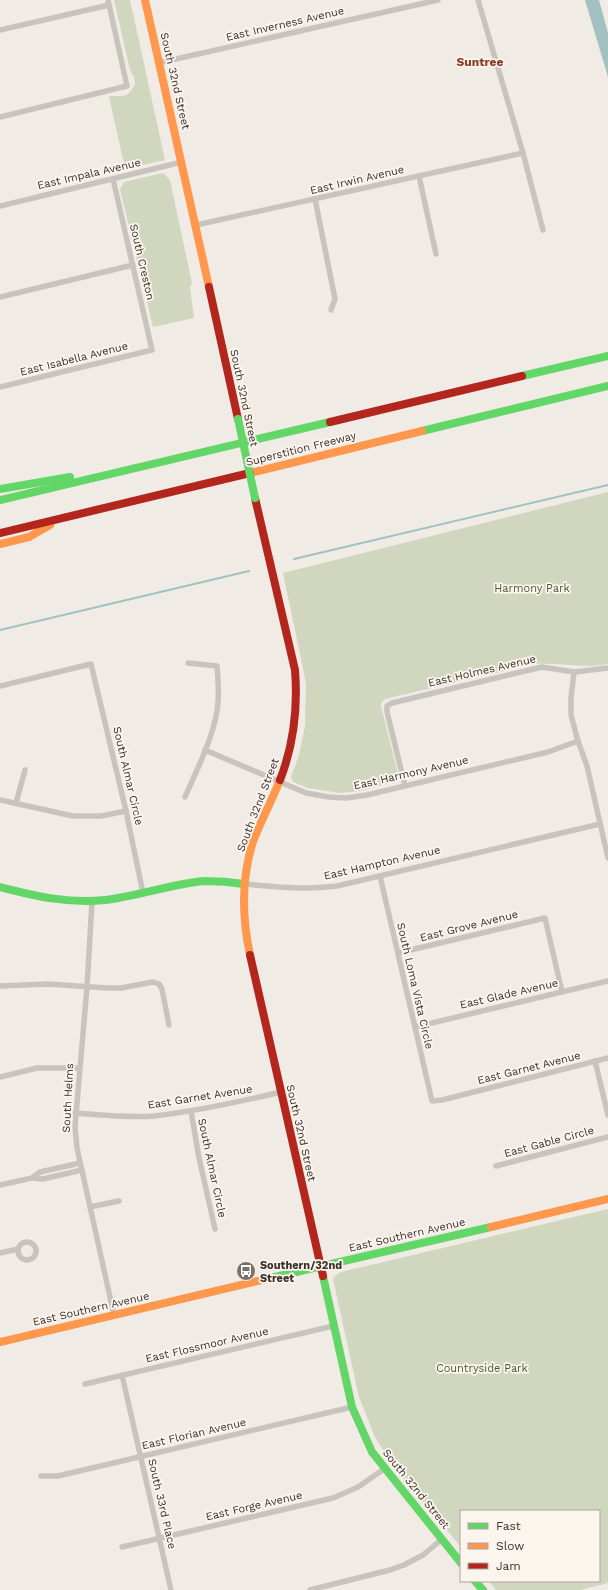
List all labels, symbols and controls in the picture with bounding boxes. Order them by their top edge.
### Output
street label: East Inverness Avenue [225,4,345,44]
street label: South 32nd Street [158,31,193,131]
district label: Suntree [457,55,503,69]
street label: East Impala Avenue [36,156,142,192]
street label: East Irwin Avenue [309,163,405,197]
street label: South Creston [127,223,157,301]
street label: East Isabella Avenue [19,339,129,379]
street label: South 32nd Street [227,348,261,448]
street label: Superstition Freeway [245,429,358,469]
park label: Harmony Park [494,582,570,595]
street label: East Holmes Avenue [427,652,537,690]
street label: South Almar Circle [110,725,146,827]
street label: East Harmony Avenue [352,753,470,793]
street label: South 32nd Street [234,756,282,854]
street label: East Hampton Avenue [322,843,442,883]
street label: East Grove Avenue [419,908,519,944]
street label: South Loma Vista Circle [394,922,436,1050]
street label: East Glade Avenue [459,976,559,1012]
street label: East Garnet Avenue [476,1049,582,1087]
street label: South Helms [60,1063,76,1133]
street label: East Garnet Avenue [147,1082,253,1112]
street label: South 32nd Street [284,1083,319,1183]
street label: South Almar Circle [195,1117,229,1219]
street label: East Gable Circle [503,1124,595,1160]
street label: East Southern Avenue [348,1215,466,1255]
place label: Southern/32nd Street [260,1259,342,1285]
bus stop icon: Southern/32nd Street [235,1260,257,1282]
street label: East Southern Avenue [32,1289,150,1329]
street label: East Flossmoor Avenue [144,1325,270,1365]
park label: Countryside Park [436,1362,528,1375]
street label: East Florian Avenue [141,1416,247,1452]
street label: South 32nd Street [380,1446,452,1532]
street label: South 33rd Place [145,1458,179,1550]
street label: East Forge Avenue [204,1489,304,1523]
legend [460,1510,600,1582]
text: Fast [496,1519,521,1533]
text: Slow [496,1539,524,1553]
text: Jam [496,1559,521,1573]

